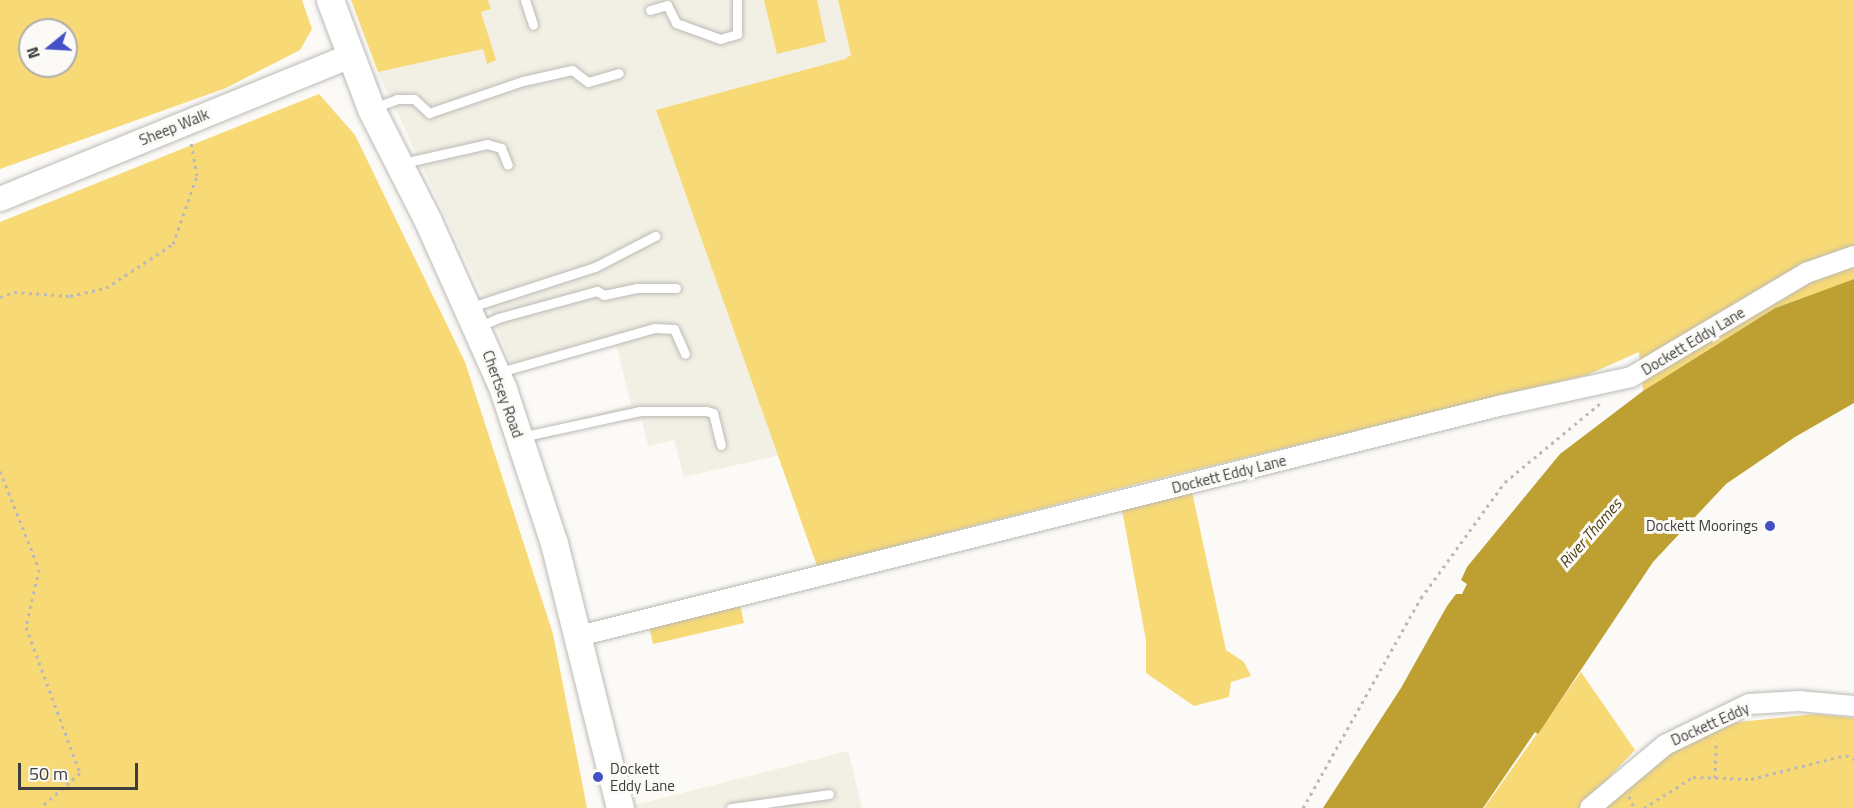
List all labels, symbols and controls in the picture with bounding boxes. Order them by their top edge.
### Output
north arrow [18,18,78,78]
text: N [20,44,46,62]
street label: Sheep Walk [136,105,212,149]
street label: Dockett Eddy Lane [1638,303,1748,379]
street label: Chertsey Road [479,348,527,440]
street label: Dockett Eddy Lane [1170,451,1288,497]
water label: River Thames [1555,494,1625,572]
place label: Dockett Moorings [1646,517,1758,535]
marker: Dockett Moorings [1763,519,1777,533]
street label: Dockett Eddy [1668,699,1752,749]
scale bar [21,751,141,789]
place label: Dockett Eddy Lane [610,759,675,794]
text: 50 m [29,760,68,787]
marker: Dockett Eddy Lane [591,770,605,784]

